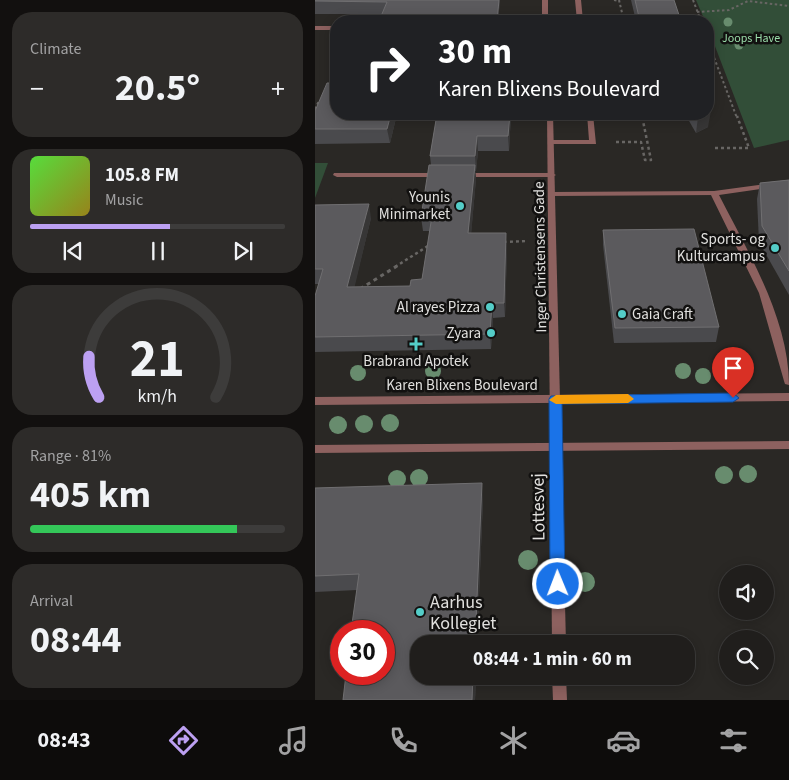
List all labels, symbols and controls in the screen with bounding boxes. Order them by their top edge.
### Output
text: 30 m [438,27,512,77]
park label: Joops Have [722,30,780,47]
icon: right [355,35,420,100]
text: Climate [30,38,81,60]
text: 20.5° [115,61,200,115]
text: − [30,69,44,109]
text: + [271,69,285,109]
text: Karen Blixens Boulevard [438,73,661,105]
text: 105.8 FM [105,162,179,189]
street label: Inger Christensens Gade [529,181,552,333]
place label: Younis Minimarket [379,187,450,225]
text: Music [105,189,143,211]
marker: Younis Minimarket [454,200,466,212]
place label: Sports- og Kulturcampus [677,229,765,267]
icon: previous [59,237,87,265]
icon: pause [144,237,172,265]
icon: next [229,237,257,265]
marker: Sports- og Kulturcampus [769,242,781,254]
place label: Al rayes Pizza [397,297,480,318]
marker: Al rayes Pizza [484,301,496,313]
place label: Gaia Craft [632,304,693,325]
marker: Gaia Craft [616,308,628,320]
text: 21 [130,323,185,397]
place label: Zyara [446,323,481,344]
marker: Zyara [485,327,497,339]
marker: Brabrand Apotek [410,338,422,350]
pin [712,347,754,398]
place label: Brabrand Apotek [363,351,469,372]
icon: arrive [719,354,747,382]
street label: Karen Blixens Boulevard [386,375,538,396]
text: km/h [138,384,177,409]
text: Range · 81% [30,445,111,467]
text: 405 km [30,468,151,522]
street label: Lottesvej [525,473,552,541]
position arrow [531,557,583,609]
map controls [719,565,774,685]
button: sound [719,565,774,620]
text: Arrival [30,590,73,612]
place label: Aarhus Kollegiet [430,590,496,636]
marker: Aarhus Kollegiet [414,606,426,618]
text: 08:44 [30,613,122,667]
speed limit sign: 30 [330,620,395,685]
button: search [719,630,774,685]
text: 08:44 · 1 min · 60 m [473,646,632,673]
icon: directions [166,723,201,758]
icon: music [276,723,311,758]
icon: phone [386,723,421,758]
icon: climate [496,723,531,758]
icon: car [606,723,641,758]
icon: filters [716,723,751,758]
text: 08:43 [38,724,91,756]

